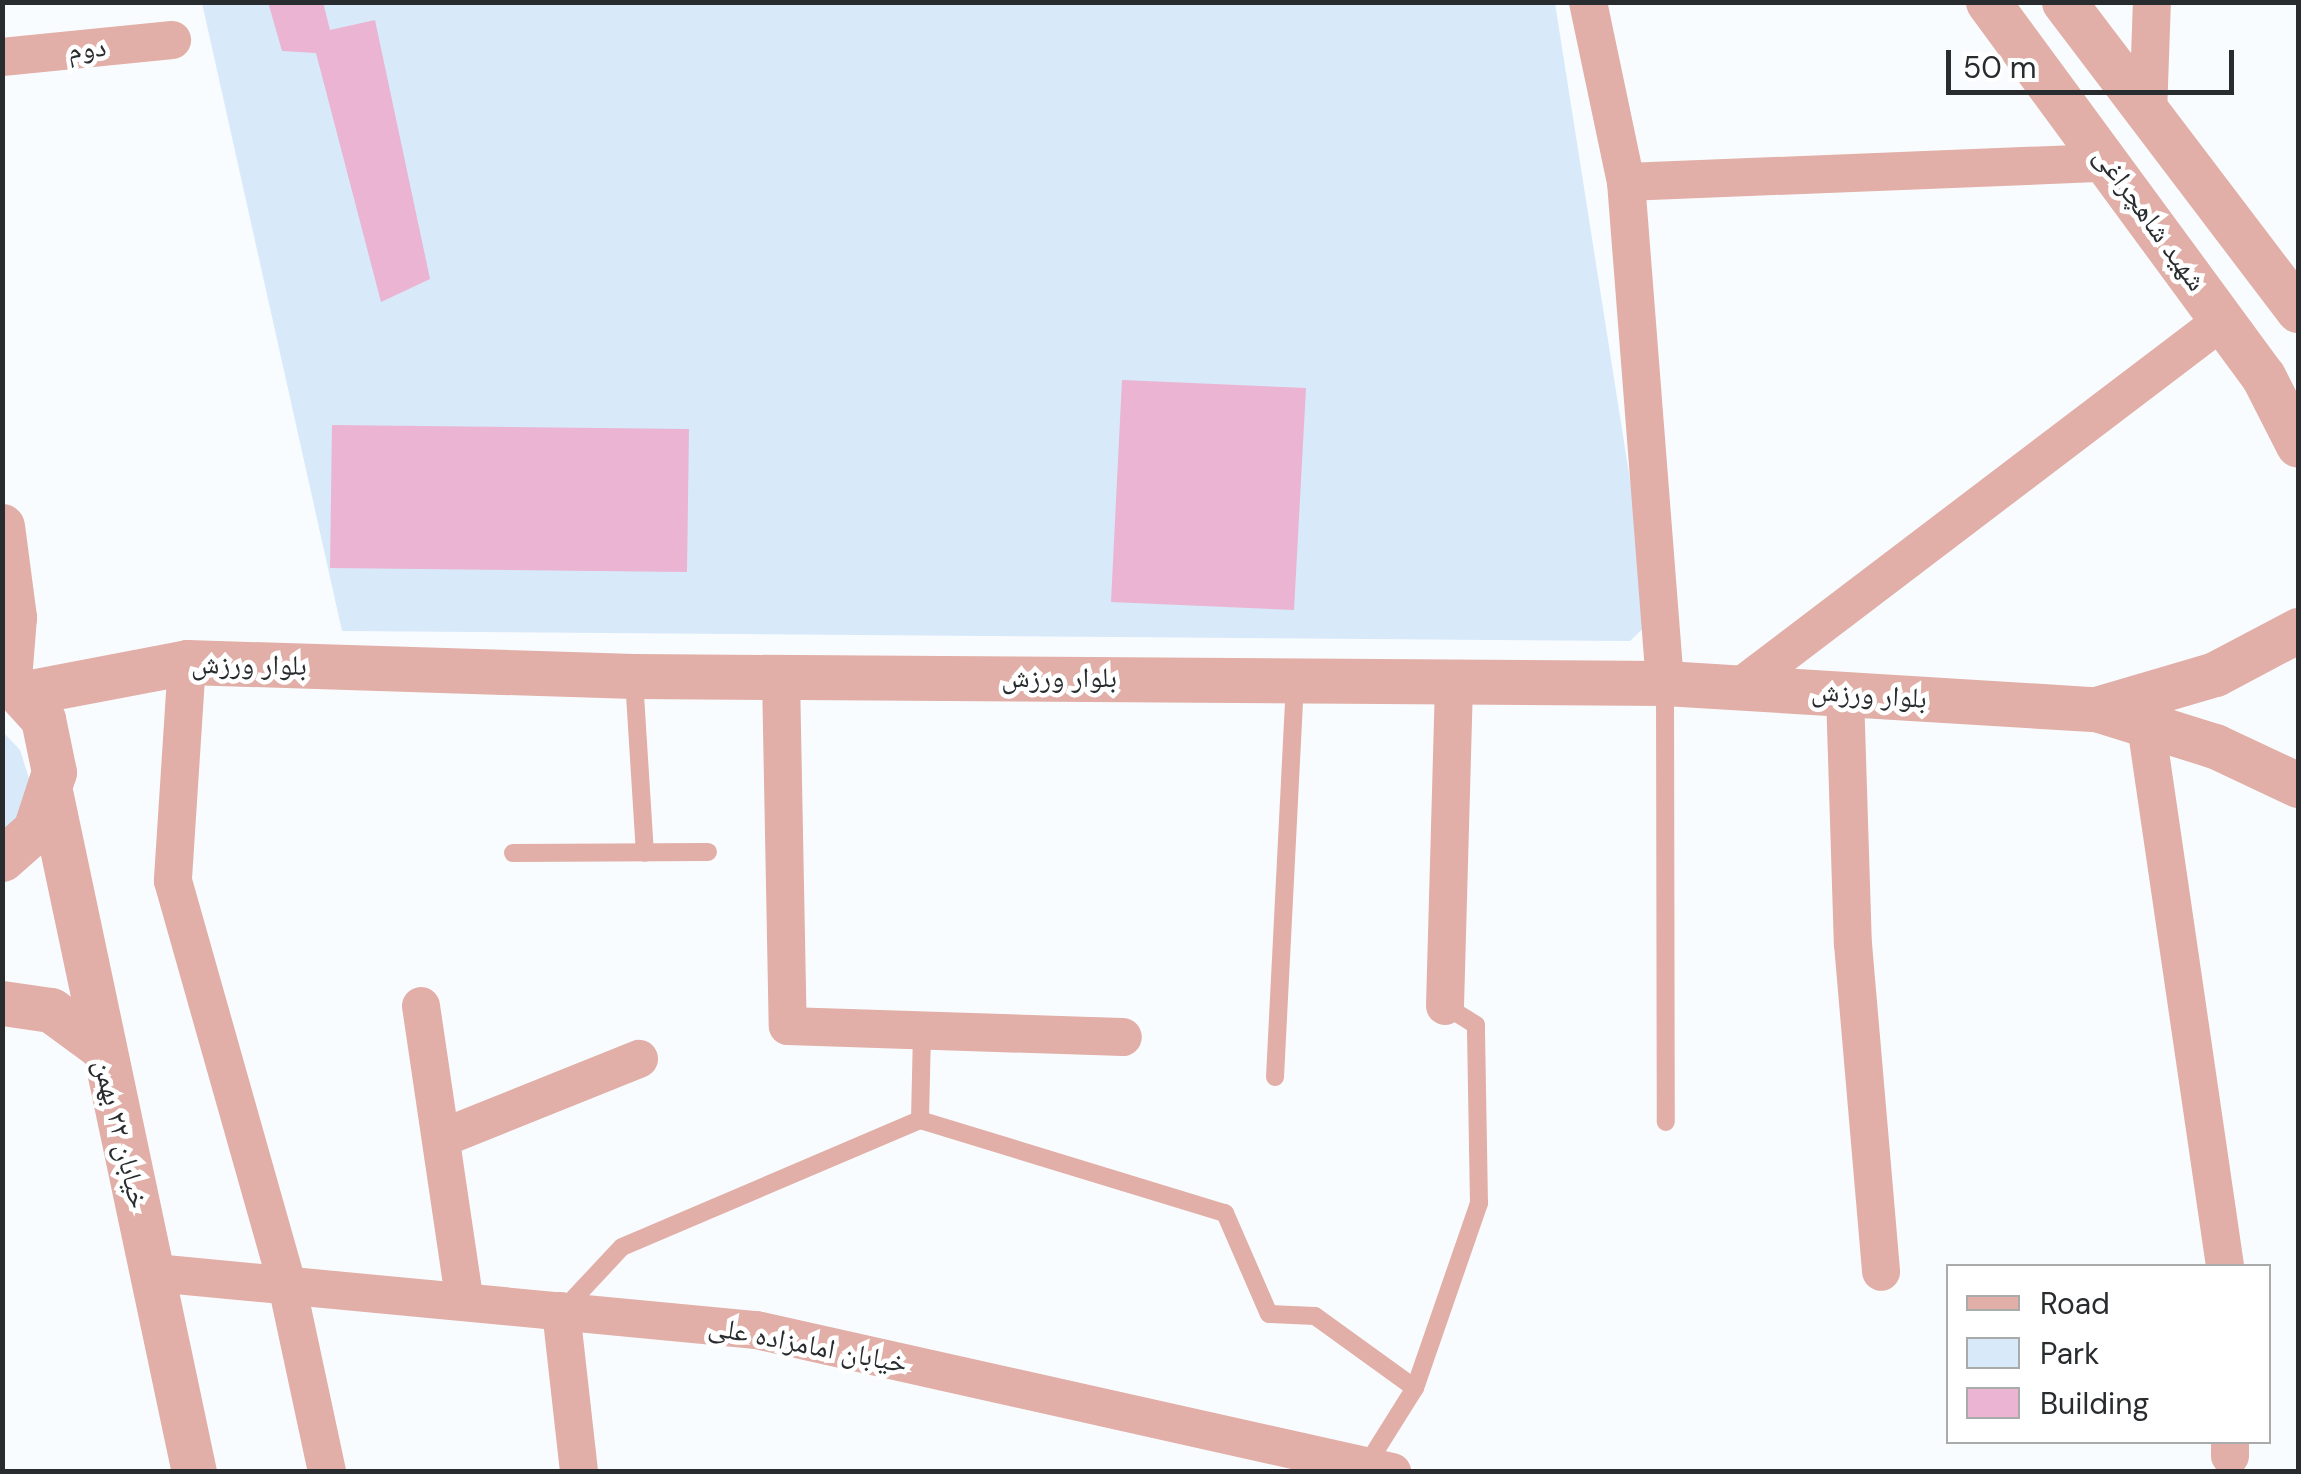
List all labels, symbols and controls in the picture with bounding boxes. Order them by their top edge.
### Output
street label: دوم [66,30,108,68]
scale bar [1951,30,2238,92]
text: 50 m [1963,48,2037,87]
street label: شهید شاهچراغی [2087,141,2213,297]
street label: بلوار ورزش [191,647,307,683]
street label: بلوار ورزش [1001,661,1117,695]
street label: بلوار ورزش [1810,674,1928,716]
street label: خیابان ۲۲ بهمن [86,1056,156,1212]
legend [1946,1264,2271,1444]
text: Road [2040,1284,2110,1323]
street label: خیابان امامزاده علی [706,1309,910,1381]
text: Park [2040,1334,2099,1373]
text: Building [2040,1384,2149,1423]

